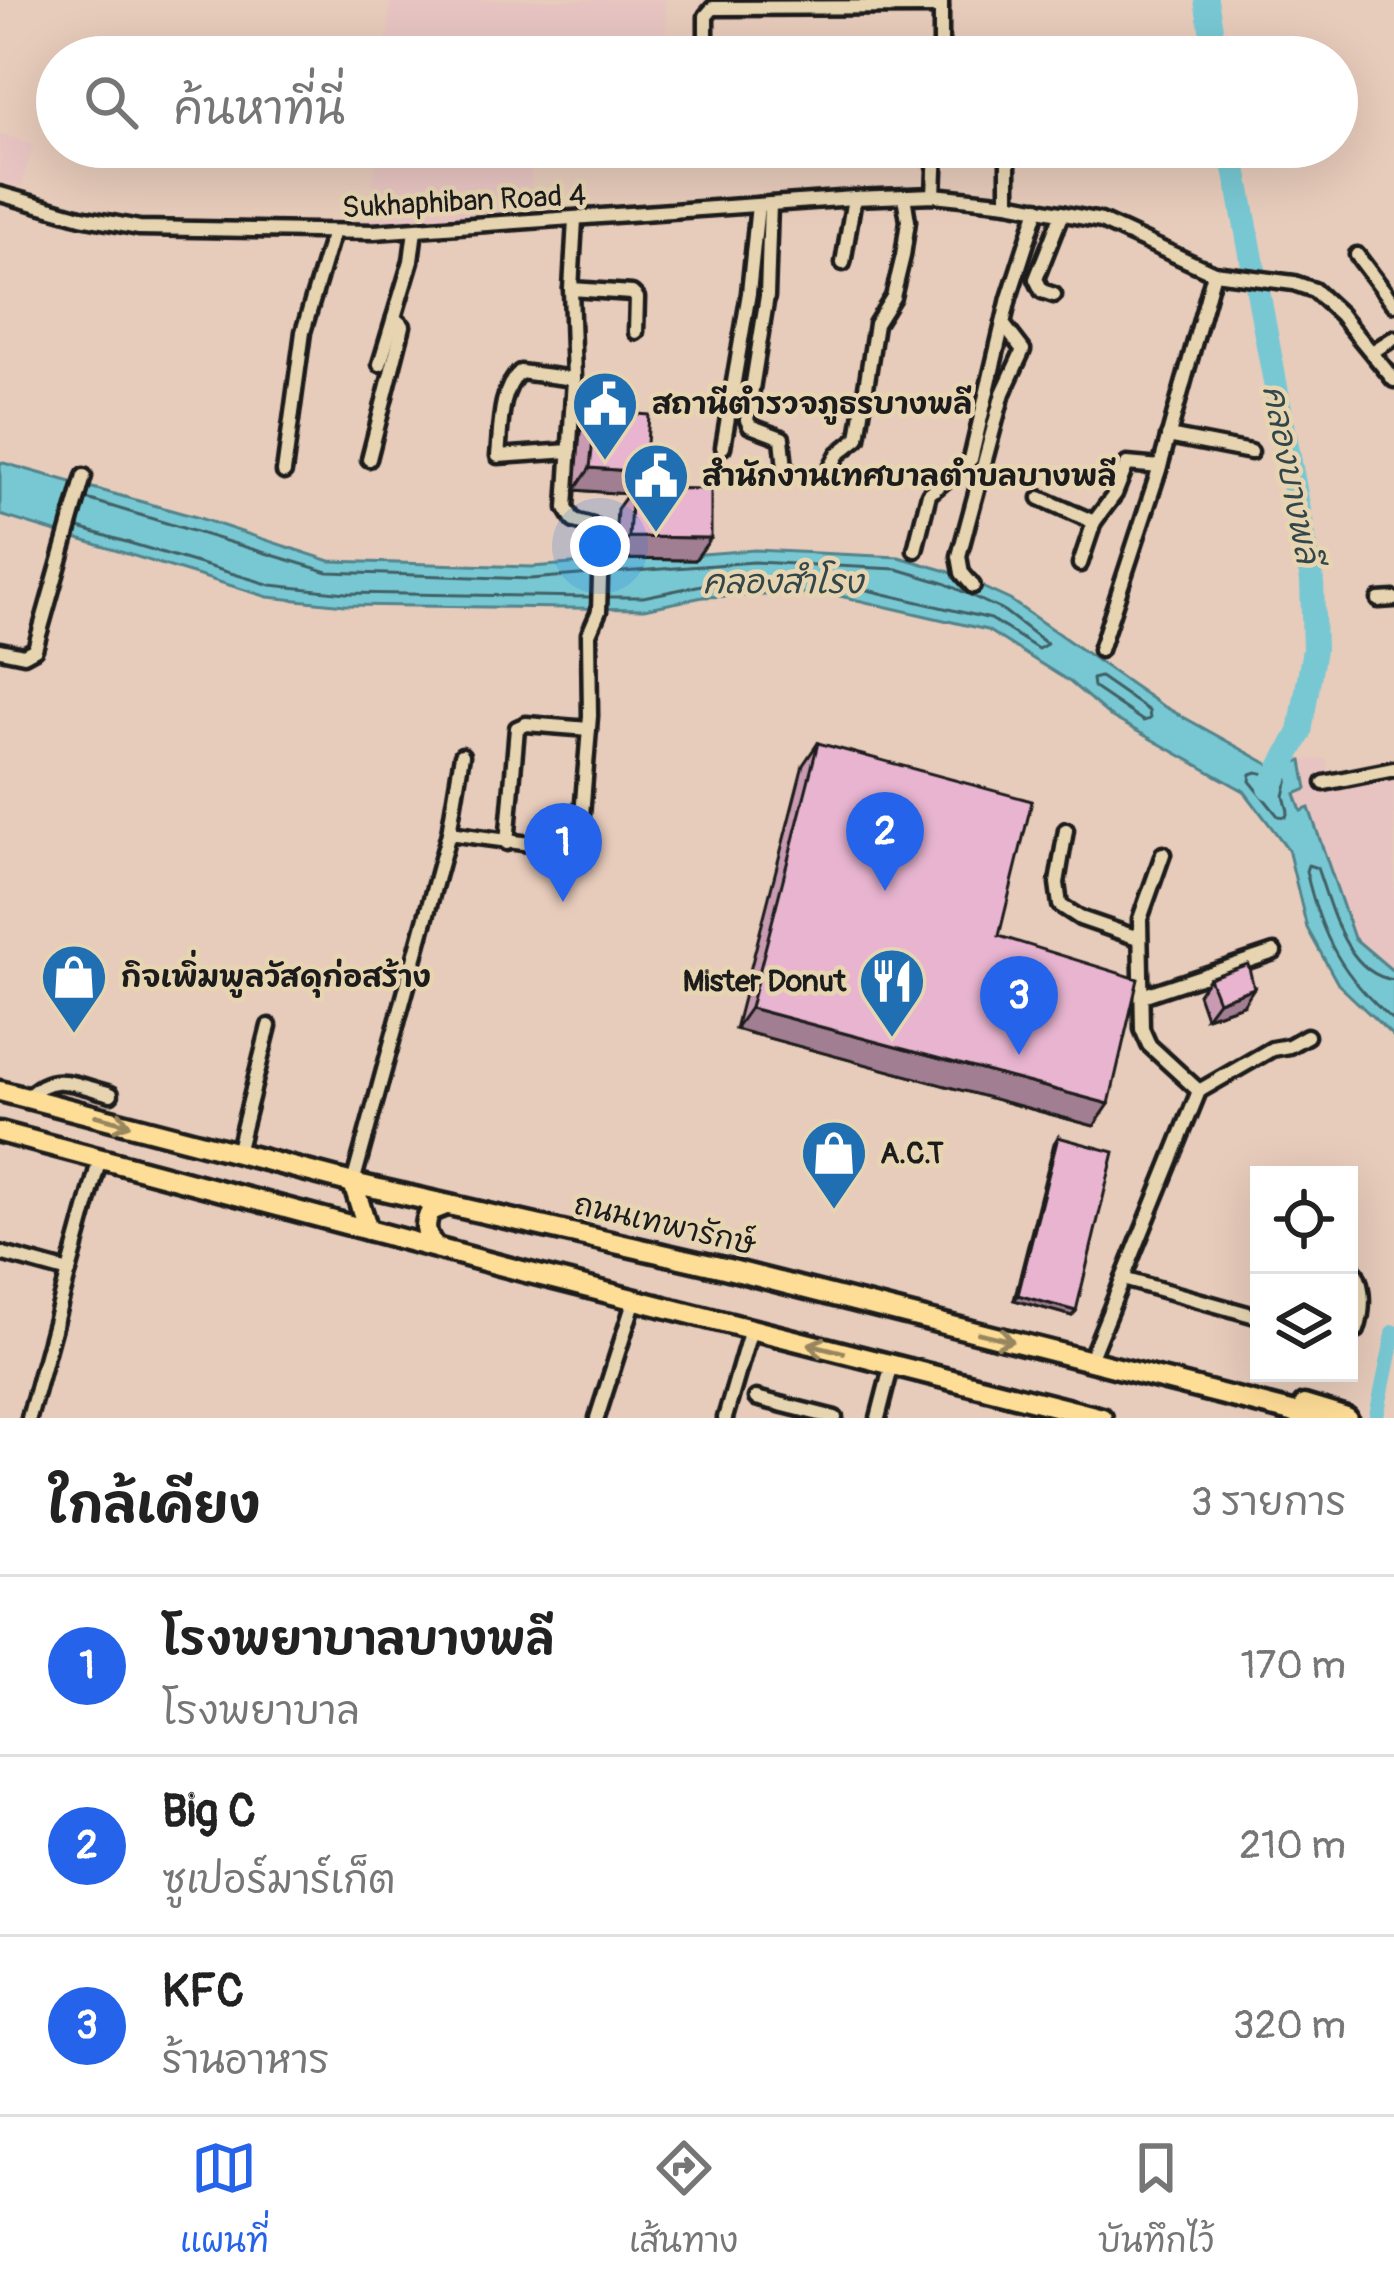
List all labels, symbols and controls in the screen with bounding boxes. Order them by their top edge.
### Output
search box [36,36,1358,168]
icon: search [78,69,144,135]
text: ค้นหาที่นี่ [174,82,345,138]
street label: Sukhaphiban Road 4 [341,177,587,226]
public building icon: สถานีตำรวจภูธรบางพลี [570,369,640,463]
water label: คลองบางพลี [1253,382,1329,573]
place label: สถานีตำรวจภูธรบางพลี [652,385,972,425]
public building icon: สำนักงานเทศบาลตำบลบางพลี [621,441,691,535]
place label: สำนักงานเทศบาลตำบลบางพลี [702,457,1117,495]
your location [570,516,630,576]
water label: คลองสำโรง [703,560,866,603]
pin: 2 [846,792,924,891]
pin: 1 [524,803,602,902]
shop icon: กิจเพิ่มพูลวัสดุก่อสร้าง [39,942,109,1036]
restaurant icon: Mister Donut [857,946,927,1040]
place label: กิจเพิ่มพูลวัสดุก่อสร้าง [121,949,431,998]
pin: 3 [980,956,1058,1055]
place label: Mister Donut [683,963,847,1000]
one-way arrow [94,1110,132,1132]
shop icon: A.C.T [799,1118,869,1212]
place label: A.C.T [880,1135,944,1172]
map controls [1250,1166,1358,1382]
button: locate [1250,1166,1358,1274]
street label: ถนนเทพารักษ์ [571,1184,760,1263]
button: layers [1250,1274,1358,1382]
one-way arrow [976,1327,1014,1349]
one-way arrow [808,1336,846,1358]
text: ใกล้เคียง [48,1474,260,1538]
text: 3 รายการ [1191,1478,1346,1527]
text: โรงพยาบาลบางพลี [162,1612,554,1668]
text: 1 [79,1641,95,1690]
text: 170 m [1240,1641,1346,1690]
text: โรงพยาบาล [162,1687,360,1736]
text: Big C [162,1784,256,1840]
text: 2 [76,1821,98,1870]
text: 210 m [1239,1821,1346,1870]
text: ซูเปอร์มาร์เก็ต [162,1856,396,1905]
text: KFC [162,1964,244,2020]
text: 3 [76,2001,98,2050]
text: 320 m [1233,2001,1346,2050]
text: ร้านอาหาร [162,2036,329,2085]
tab: แผนที่ [180,2135,269,2265]
tab: เส้นทาง [629,2135,738,2265]
tab: บันทึกไว้ [1098,2135,1214,2265]

